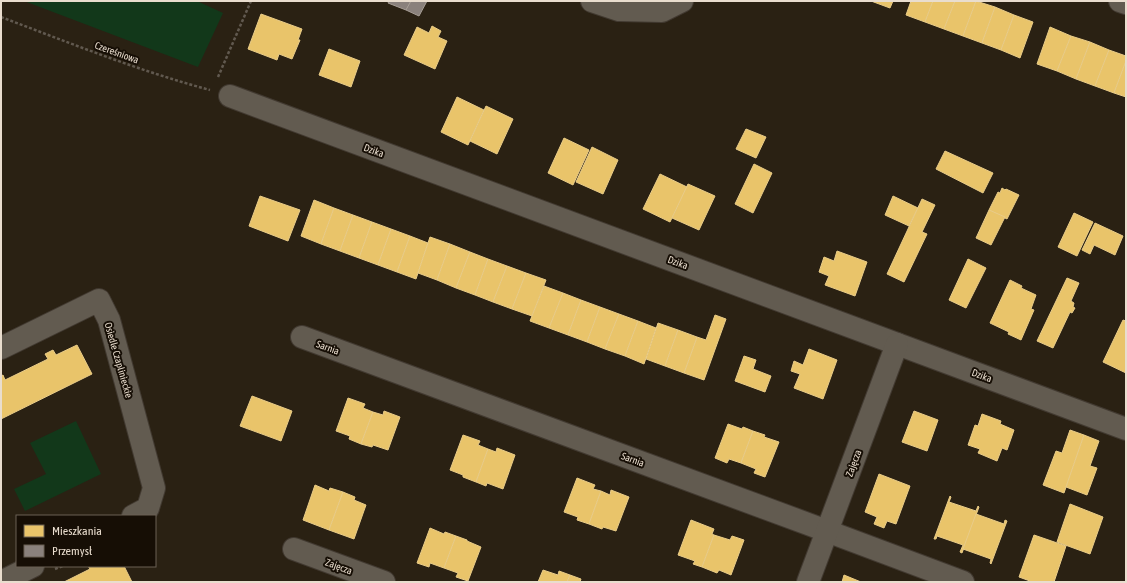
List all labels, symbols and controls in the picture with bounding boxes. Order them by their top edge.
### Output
street label: Czereśniowa [93,39,141,66]
street label: Dzika [362,142,386,159]
street label: Dzika [666,254,690,271]
street label: Osiedle Czaplinieckie [102,321,135,400]
street label: Sarnia [315,338,341,357]
street label: Dzika [970,367,994,384]
street label: Zajęcza [844,448,864,478]
street label: Sarnia [620,450,646,469]
legend [16,515,156,567]
text: Mieszkania [52,524,102,538]
text: Przemysł [52,544,93,558]
street label: Zajęcza [324,557,354,577]

